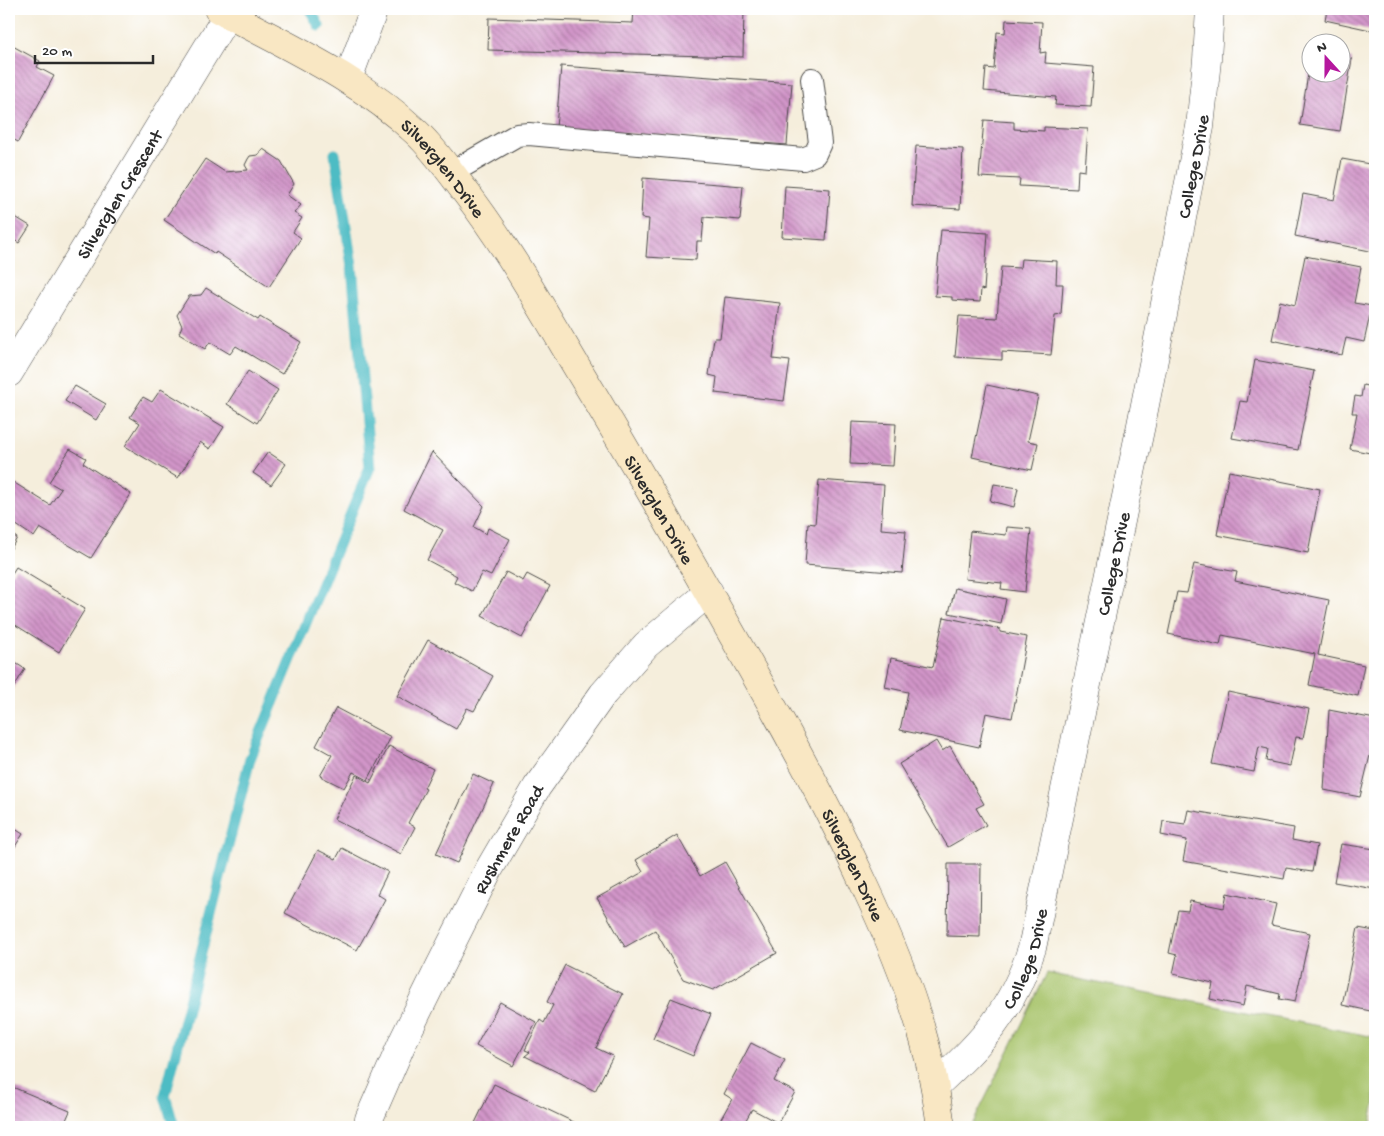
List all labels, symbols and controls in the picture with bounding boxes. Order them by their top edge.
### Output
scale bar [35,32,152,64]
north arrow [1302,32,1352,82]
text: N [1315,39,1330,58]
text: 20 m [42,43,72,61]
street label: College Drive [1174,114,1216,221]
street label: Silverglen Drive [394,115,489,224]
street label: Silverglen Crescent [73,125,171,264]
street label: Silverglen Drive [617,452,698,569]
street label: College Drive [1094,510,1138,618]
street label: Rushmere Road [470,780,552,898]
street label: Silverglen Drive [814,806,888,926]
street label: College Drive [999,907,1055,1015]

